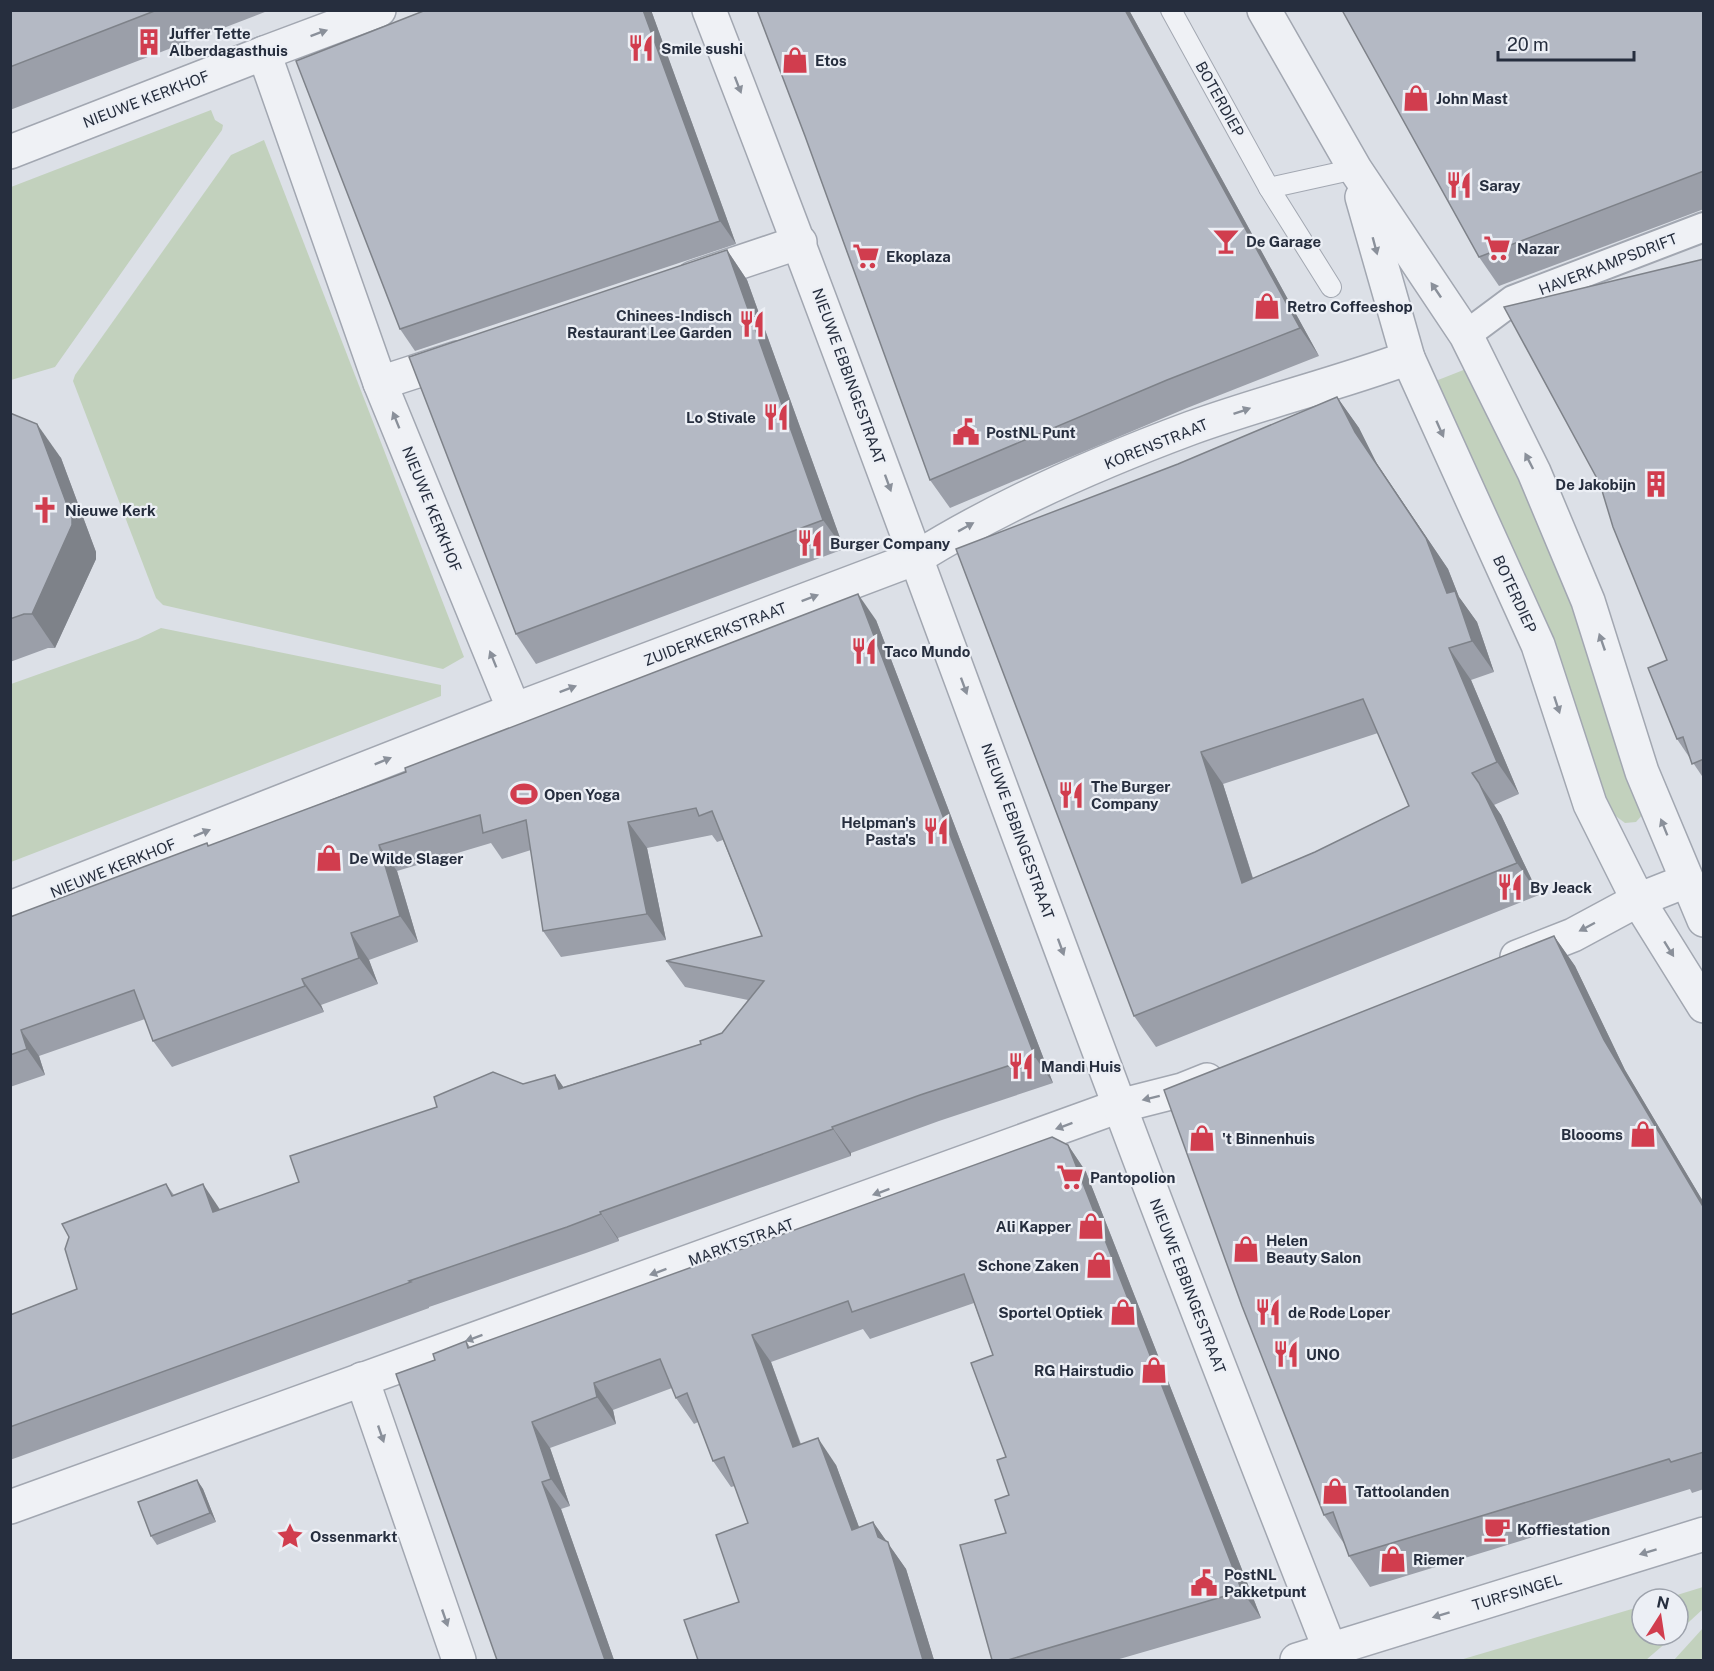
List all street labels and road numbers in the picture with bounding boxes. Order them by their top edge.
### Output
street label: BOTERDIEP [1192,58,1248,140]
street label: NIEUWE KERKHOF [80,67,212,131]
street label: HAVERKAMPSDRIFT [1536,230,1680,298]
street label: NIEUWE EBBINGESTRAAT [809,286,889,466]
street label: KORENSTRAAT [1102,415,1210,472]
street label: NIEUWE KERKHOF [399,444,465,574]
street label: BOTERDIEP [1490,553,1540,636]
street label: ZUIDERKERKSTRAAT [641,599,789,669]
street label: NIEUWE EBBINGESTRAAT [978,741,1058,921]
street label: NIEUWE KERKHOF [48,835,178,901]
street label: NIEUWE EBBINGESTRAAT [1147,1196,1229,1376]
street label: MARKTSTRAAT [686,1215,796,1269]
street label: TURFSINGEL [1470,1570,1564,1614]

